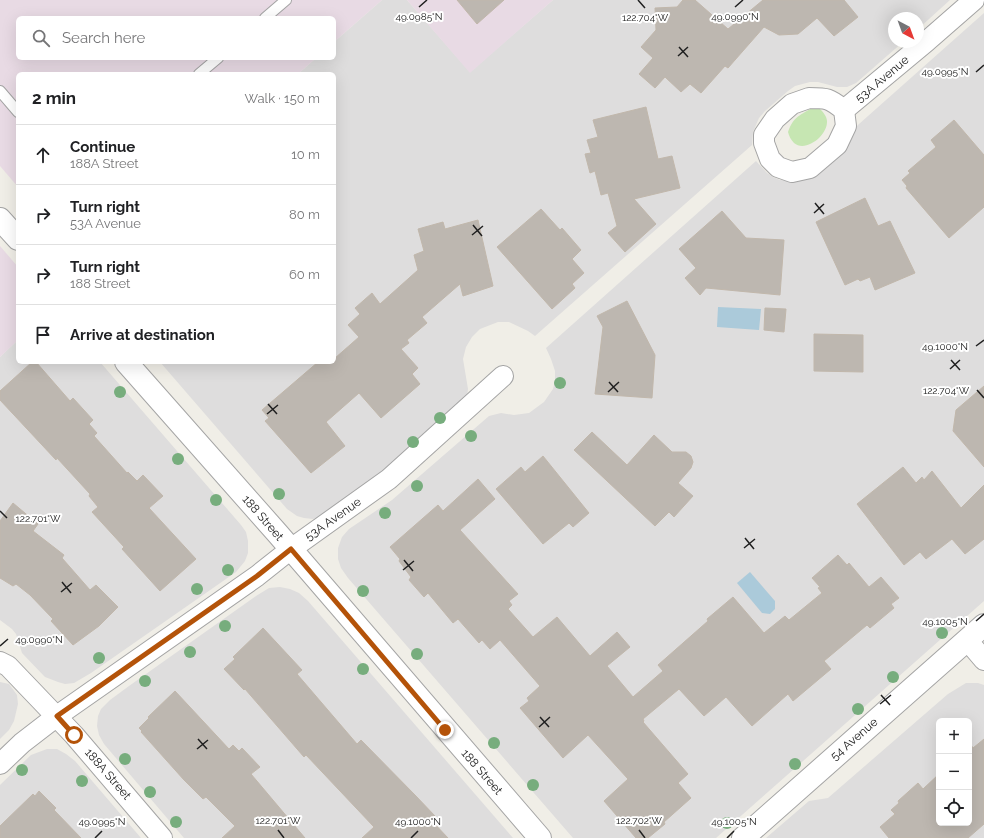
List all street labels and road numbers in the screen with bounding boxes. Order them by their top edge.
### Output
street label: 53A Avenue [852,53,912,105]
street label: 188 Street [239,492,287,544]
street label: 53A Avenue [302,494,364,544]
street label: 54 Avenue [828,715,880,763]
street label: 188A Street [82,746,134,802]
street label: 188 Street [458,746,506,798]

